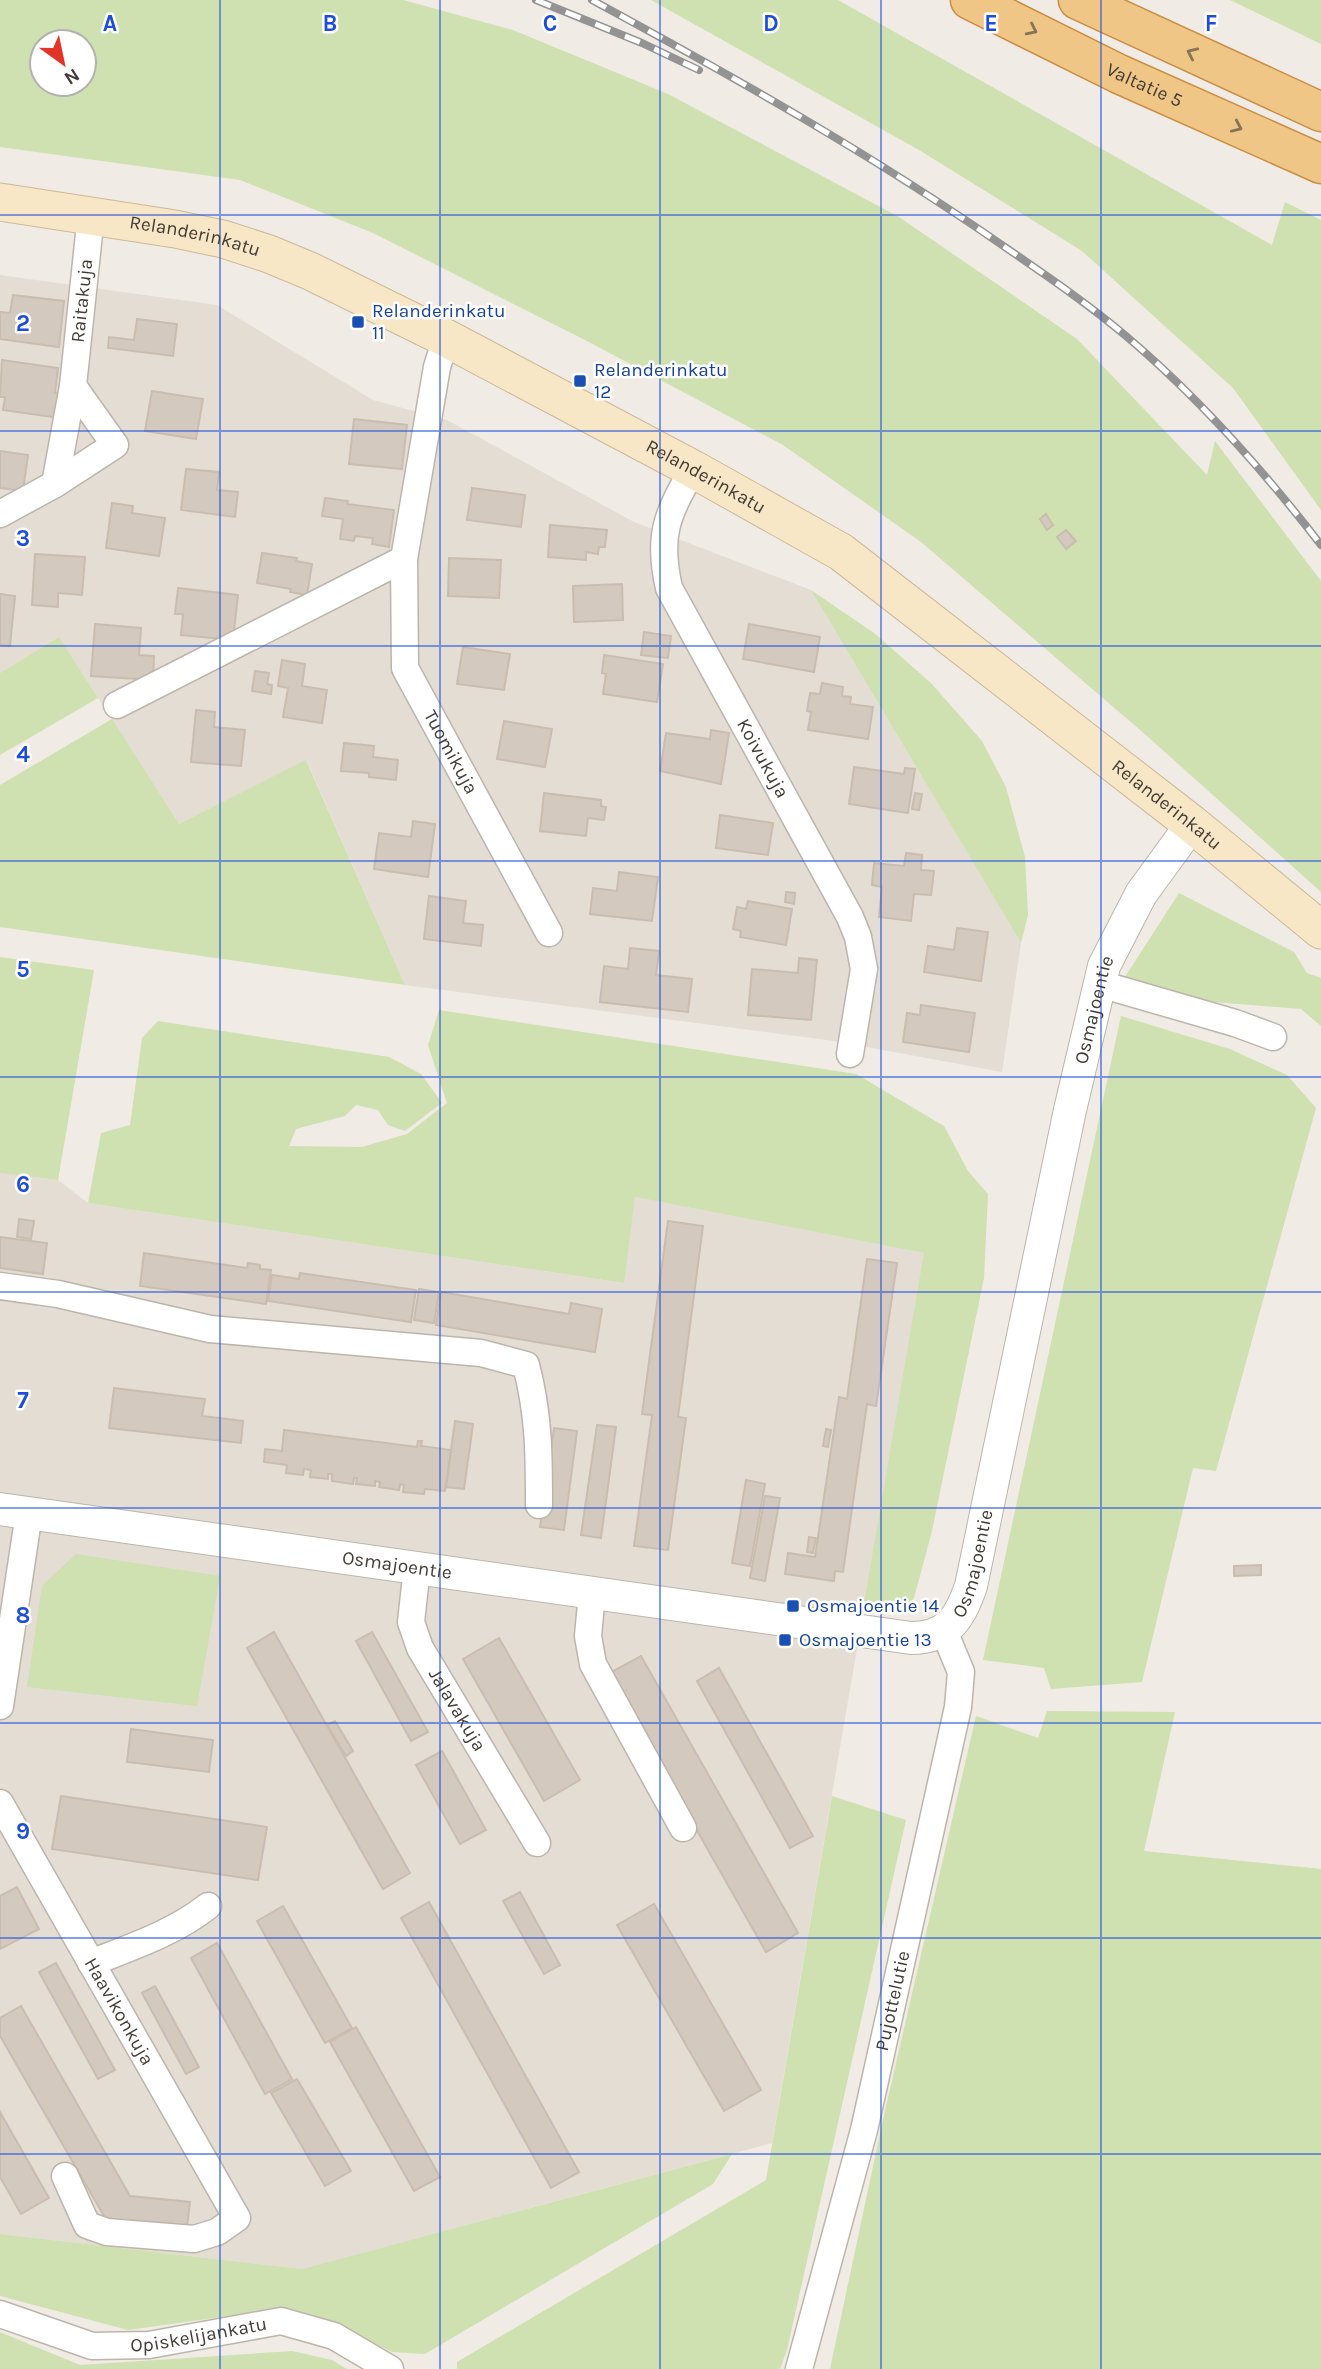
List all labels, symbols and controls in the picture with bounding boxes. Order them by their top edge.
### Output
text: A [103,10,117,37]
text: B [323,10,337,37]
text: C [543,10,557,37]
text: D [763,10,779,37]
text: E [984,10,998,37]
text: F [1205,10,1217,37]
one-way arrow [1025,22,1037,36]
north arrow [28,28,98,98]
one-way arrow [1187,48,1199,62]
street label: Valtatie 5 [1102,58,1186,112]
text: N [60,63,83,89]
one-way arrow [1230,119,1243,133]
street label: Relanderinkatu [128,211,263,261]
street label: Raitakuja [67,258,97,344]
place label: Relanderinkatu 11 [372,300,505,344]
text: 2 [16,310,30,337]
marker: Relanderinkatu 11 [350,314,366,330]
place label: Relanderinkatu 12 [594,359,727,403]
marker: Relanderinkatu 12 [572,373,588,389]
street label: Relanderinkatu [642,435,770,519]
text: 3 [16,525,30,552]
street label: Tuomikuja [419,706,482,798]
street label: Koivukuja [732,715,793,802]
text: 4 [16,741,30,768]
street label: Relanderinkatu [1107,755,1226,855]
street label: Osmajoentie [1070,952,1119,1066]
text: 5 [16,956,30,983]
text: 6 [16,1171,30,1198]
text: 7 [17,1387,29,1414]
street label: Osmajoentie [948,1508,998,1622]
street label: Osmajoentie [341,1547,453,1584]
place label: Osmajoentie 14 [807,1595,939,1617]
marker: Osmajoentie 14 [785,1598,801,1614]
text: 8 [16,1602,30,1629]
place label: Osmajoentie 13 [799,1629,932,1651]
marker: Osmajoentie 13 [777,1632,793,1648]
street label: Jalavakuja [424,1664,490,1755]
text: 9 [16,1818,30,1845]
street label: Pujottelutie [871,1949,914,2053]
street label: Haavikonkuja [80,1954,158,2069]
street label: Opiskelijankatu [130,2313,269,2356]

